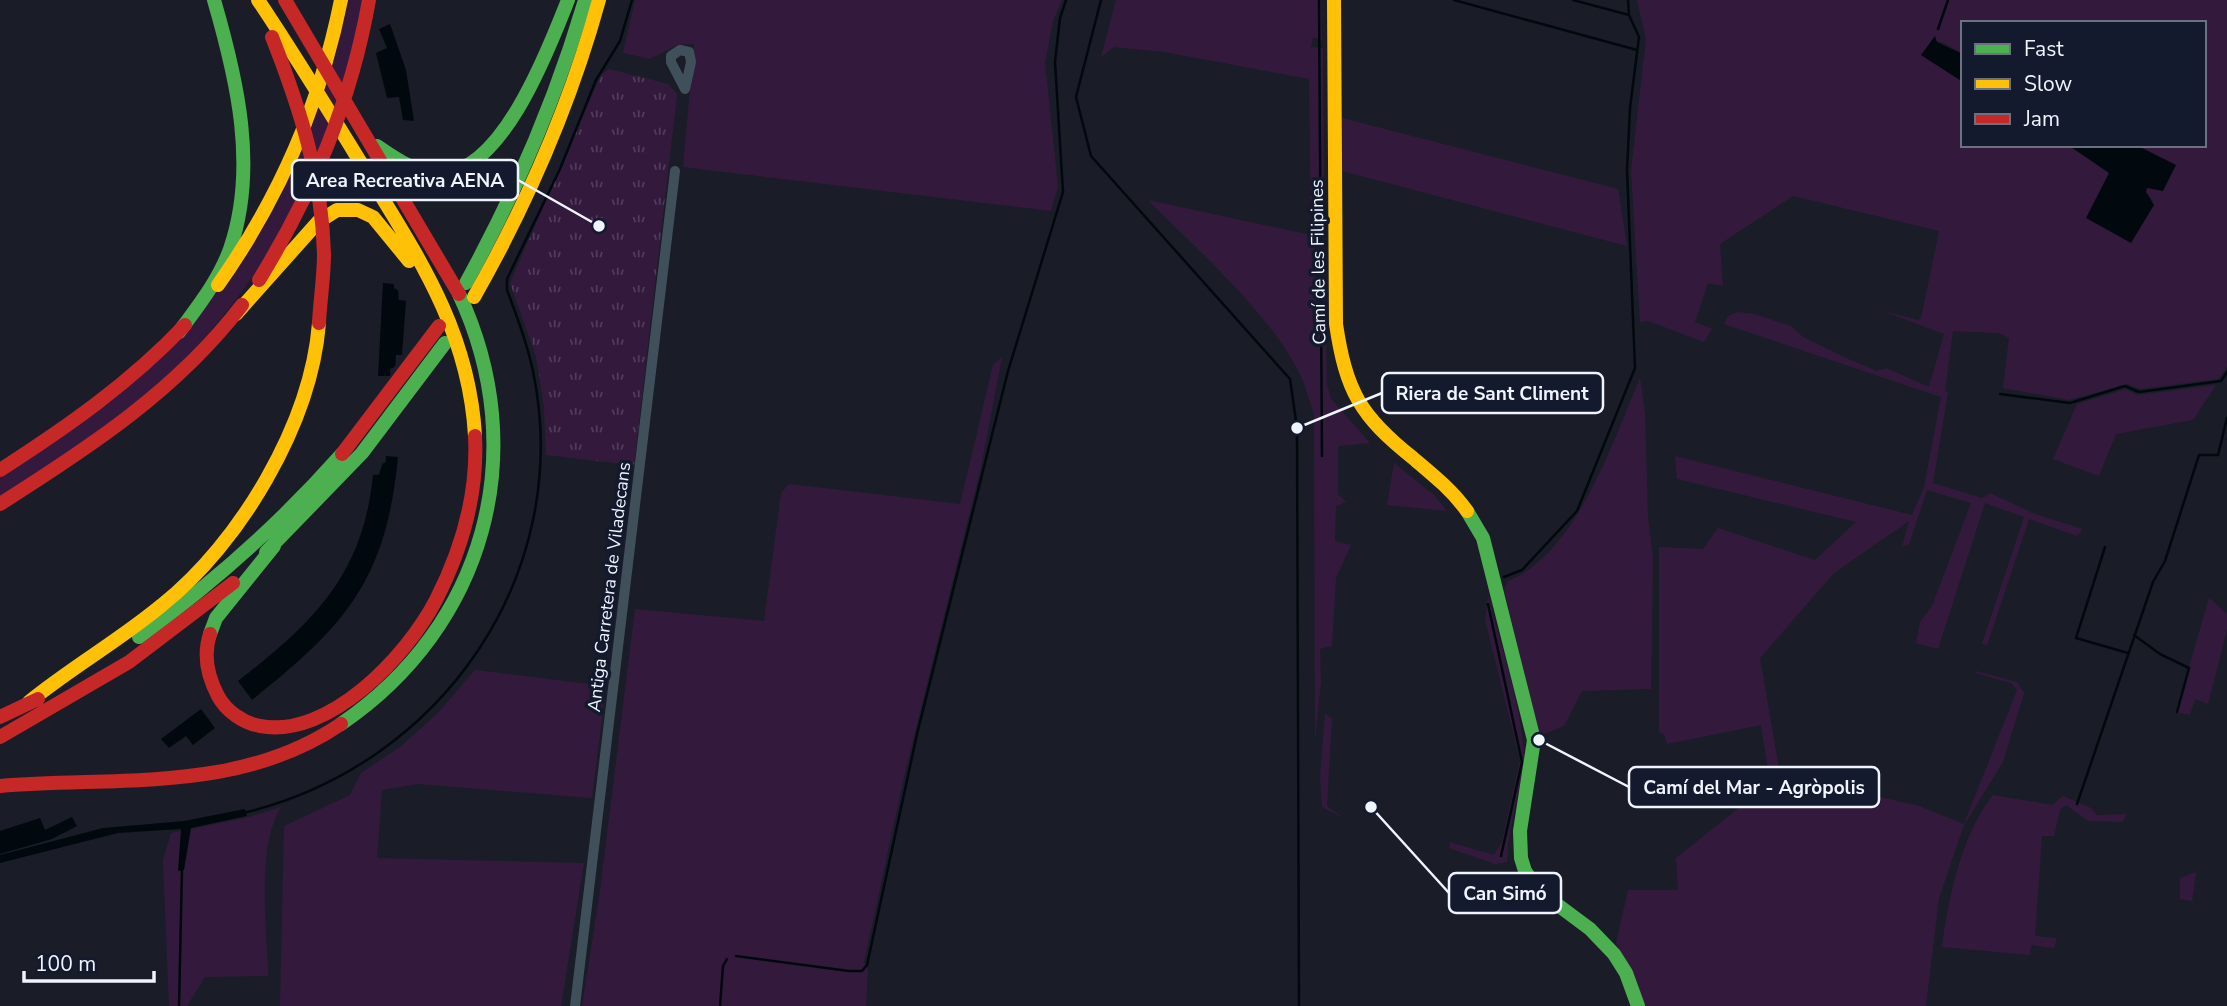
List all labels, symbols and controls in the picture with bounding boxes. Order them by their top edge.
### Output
legend [1961,21,2206,147]
text: Fast [2024,35,2064,63]
text: Slow [2024,70,2073,98]
text: Jam [2023,105,2060,133]
callout: Area Recreativa AENA [292,160,518,200]
text: Area Recreativa AENA [306,168,505,194]
street label: Camí de les Filipines [1305,179,1331,345]
callout: Riera de Sant Climent [1382,373,1603,413]
text: Riera de Sant Climent [1396,381,1589,407]
street label: Antiga Carretera de Viladecans [582,461,636,713]
callout: Camí del Mar - Agròpolis [1629,767,1879,807]
text: Camí del Mar - Agròpolis [1643,775,1865,801]
callout: Can Simó [1449,873,1561,913]
text: Can Simó [1463,881,1547,907]
scale bar [24,940,154,984]
text: 100 m [35,950,96,978]

